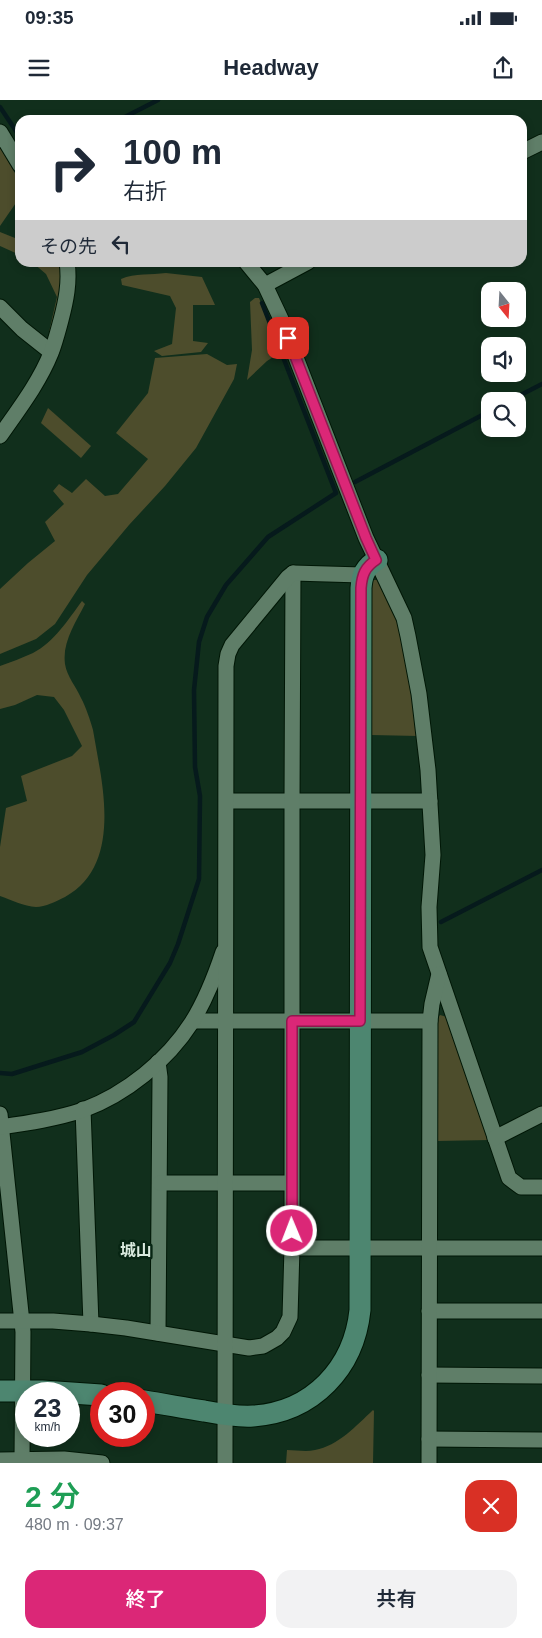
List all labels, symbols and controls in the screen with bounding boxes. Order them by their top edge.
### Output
text: 09:35 [25,7,74,28]
icon: menu [25,54,53,82]
icon: share [489,54,517,82]
text: Headway [223,55,319,80]
text: 100 m [123,132,222,171]
icon: right [40,135,105,200]
text: 右折 [123,179,167,204]
icon: left [107,230,135,258]
text: その先 [40,236,97,257]
north arrow [481,282,526,328]
map controls [481,282,526,437]
pin [267,317,309,359]
icon: arrive [274,324,302,352]
button: sound [481,337,526,382]
button: search [481,392,526,437]
position arrow [265,1204,317,1256]
district label: 城山 [120,1241,152,1259]
speed limit sign: 30 [90,1382,155,1447]
text: 23 [34,1394,61,1422]
text: km/h [34,1420,61,1434]
text: 2 分 [25,1480,80,1513]
button: close [465,1480,517,1532]
text: 480 m · 09:37 [25,1516,124,1533]
button: 終了 [25,1570,266,1628]
button: 共有 [276,1570,517,1628]

